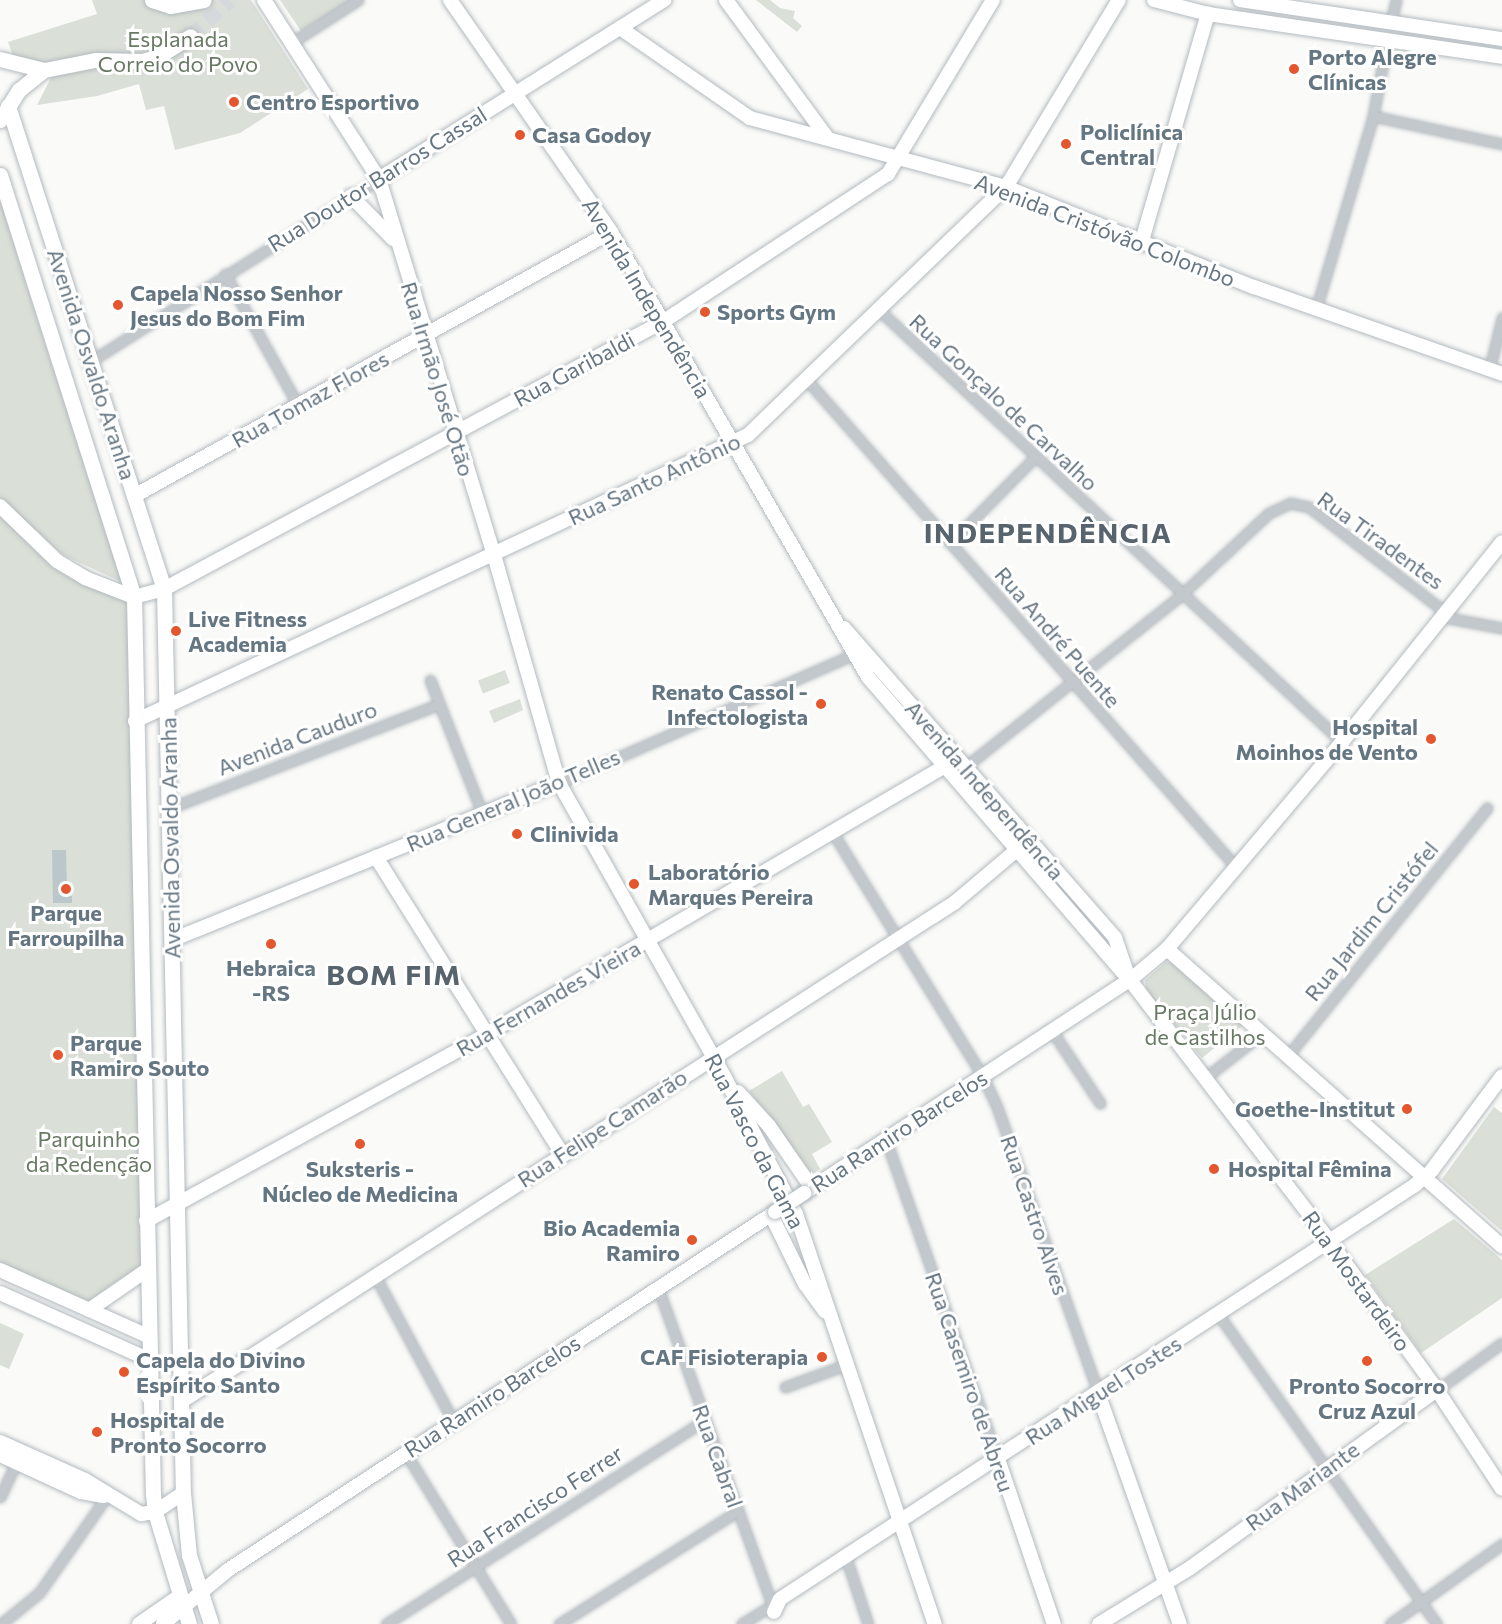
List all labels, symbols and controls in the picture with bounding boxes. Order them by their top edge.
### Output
park label: Esplanada Correio do Povo [98,25,258,76]
place label: Porto Alegre Clínicas [1308,43,1437,94]
marker: Porto Alegre Clínicas [1285,60,1303,78]
place label: Centro Esportivo [246,89,419,115]
marker: Centro Esportivo [227,95,241,109]
street label: Rua Doutor Barros Cassal [263,101,491,257]
place label: Policlínica Central [1080,118,1183,170]
place label: Casa Godoy [532,122,651,148]
marker: Casa Godoy [513,128,527,142]
marker: Policlínica Central [1057,135,1075,153]
street label: Avenida Cristóvão Colombo [971,168,1239,292]
street label: Avenida Independência [577,193,717,403]
street label: Avenida Osvaldo Aranha [42,245,142,483]
street label: Rua Irmão José Otão [396,278,480,480]
place label: Capela Nosso Senhor Jesus do Bom Fim [130,279,343,330]
marker: Capela Nosso Senhor Jesus do Bom Fim [111,298,125,312]
place label: Sports Gym [717,299,836,325]
marker: Sports Gym [698,305,712,319]
street label: Rua Gonçalo de Carvalho [904,308,1104,496]
street label: Rua Garibaldi [509,326,639,412]
street label: Rua Tomaz Flores [227,345,393,453]
street label: Rua Santo Antônio [564,428,744,530]
street label: Rua Tiradentes [1313,485,1449,595]
district label: INDEPENDÊNCIA [924,515,1172,549]
street label: Rua André Puente [990,561,1126,713]
place label: Live Fitness Academia [188,605,307,656]
marker: Live Fitness Academia [169,624,183,638]
place label: Renato Cassol - Infectologista [651,678,808,730]
street label: Avenida Cauduro [213,695,381,781]
marker: Renato Cassol - Infectologista [812,695,830,713]
street label: Avenida Independência [900,695,1070,885]
place label: Hospital Moinhos de Vento [1235,713,1418,764]
street label: Avenida Osvaldo Aranha [155,717,185,959]
marker: Hospital Moinhos de Vento [1422,730,1440,748]
street label: Rua General João Telles [402,743,624,857]
place label: Clinivida [530,821,619,847]
marker: Clinivida [508,825,526,843]
street label: Rua Jardim Cristófel [1299,836,1443,1006]
place label: Laboratório Marques Pereira [648,858,813,909]
marker: Laboratório Marques Pereira [625,875,643,893]
marker: Parque Farroupilha [59,882,73,896]
place label: Parque Farroupilha [8,899,124,950]
street label: Rua Fernandes Vieira [451,934,645,1062]
marker: Hebraica -RS [264,937,278,951]
place label: Hebraica -RS [226,954,316,1005]
district label: BOM FIM [326,957,462,991]
park label: Praça Júlio de Castilhos [1145,998,1265,1050]
place label: Parque Ramiro Souto [70,1029,209,1080]
marker: Parque Ramiro Souto [51,1048,65,1062]
street label: Rua Vasco da Gama [699,1049,811,1233]
street label: Rua Felipe Camarão [512,1063,692,1193]
street label: Rua Ramiro Barcelos [806,1064,992,1198]
place label: Goethe-Institut [1235,1096,1395,1122]
marker: Goethe-Institut [1400,1102,1414,1116]
park label: Parquinho da Redenção [26,1125,152,1176]
street label: Rua Castro Alves [995,1132,1075,1298]
marker: Suksteris - Núcleo de Medicina [351,1135,369,1153]
place label: Suksteris - Núcleo de Medicina [262,1155,458,1206]
place label: Hospital Fêmina [1228,1156,1392,1182]
marker: Hospital Fêmina [1205,1160,1223,1178]
street label: Rua Mostardeiro [1297,1206,1417,1356]
place label: Bio Academia Ramiro [543,1214,680,1266]
marker: Bio Academia Ramiro [685,1233,699,1247]
street label: Rua Casemiro de Abreu [920,1269,1020,1495]
street label: Rua Ramiro Barcelos [399,1329,585,1463]
street label: Rua Miguel Tostes [1020,1330,1186,1450]
place label: CAF Fisioterapia [640,1344,808,1370]
place label: Capela do Divino Espírito Santo [136,1346,305,1398]
marker: CAF Fisioterapia [813,1348,831,1366]
marker: Pronto Socorro Cruz Azul [1358,1352,1376,1370]
marker: Capela do Divino Espírito Santo [117,1365,131,1379]
place label: Pronto Socorro Cruz Azul [1289,1372,1445,1424]
street label: Rua Cabral [687,1401,749,1511]
place label: Hospital de Pronto Socorro [110,1406,267,1458]
marker: Hospital de Pronto Socorro [88,1423,106,1441]
street label: Rua Mariante [1240,1436,1364,1536]
street label: Rua Francisco Ferrer [442,1439,628,1573]

